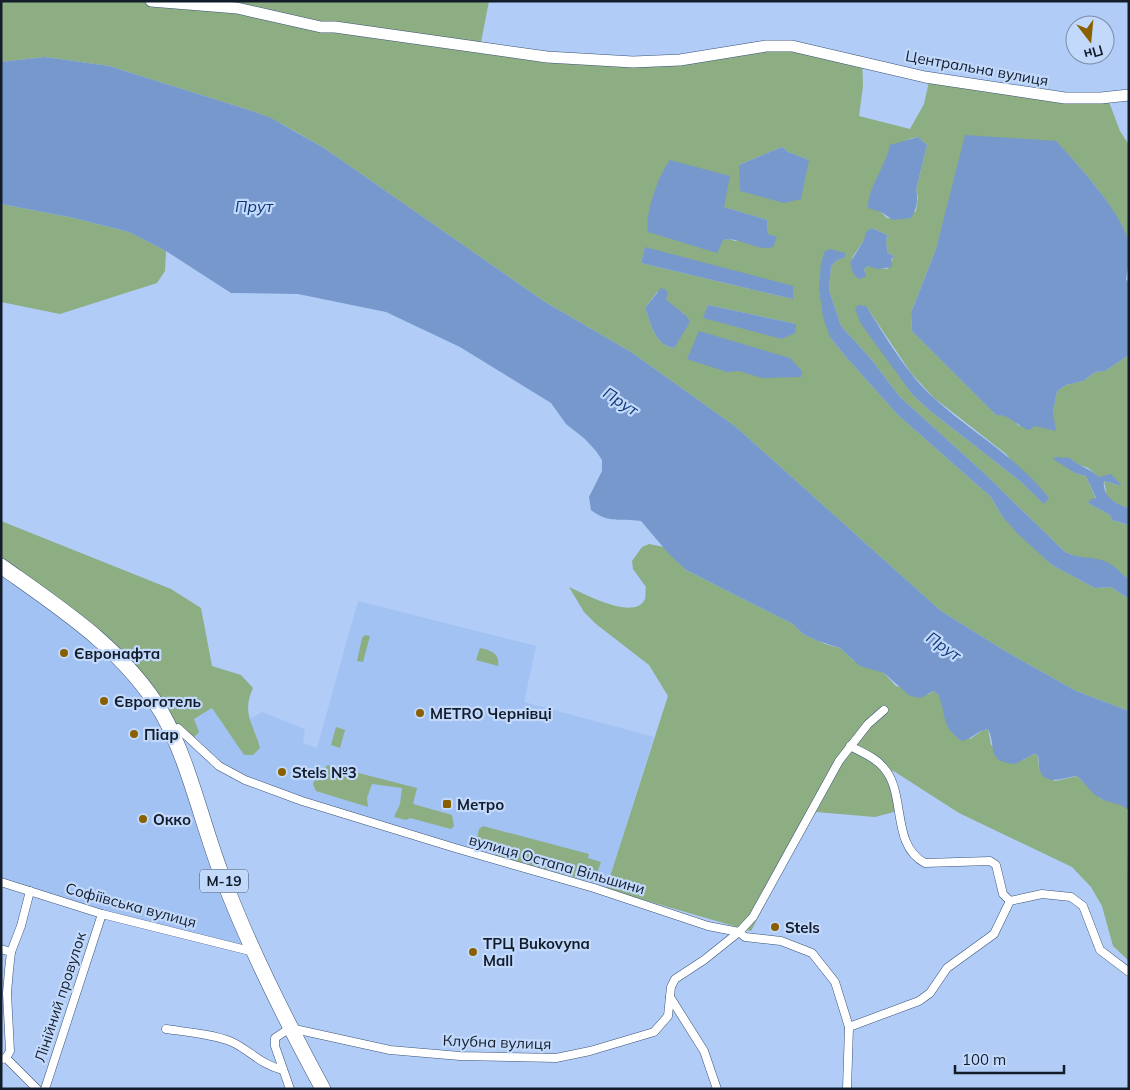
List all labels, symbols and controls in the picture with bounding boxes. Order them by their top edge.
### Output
north arrow [1065,15,1115,65]
text: Пн [1082,41,1105,64]
street label: Центральна вулиця [904,46,1050,90]
water label: Прут [235,196,274,216]
water label: Прут [600,382,643,420]
water label: Прут [923,627,966,665]
place label: Євронафта [74,644,160,663]
marker: Євронафта [58,647,70,659]
place label: Євроготель [114,692,201,711]
marker: Євроготель [98,695,110,707]
place label: METRO Чернівці [430,704,552,723]
marker: METRO Чернівці [414,707,426,719]
place label: Піар [144,725,179,744]
marker: Піар [128,728,140,740]
place label: Stels №3 [292,763,357,782]
marker: Stels №3 [276,766,288,778]
place label: Метро [457,795,504,814]
marker: Метро [441,798,453,810]
place label: Окко [153,810,191,829]
marker: Окко [137,813,149,825]
street label: вулиця Остапа Вільшини [467,830,647,898]
road number: М-19 [200,869,248,892]
street label: Софіївська вулиця [63,878,199,932]
place label: Stels [785,918,820,937]
marker: Stels [769,921,781,933]
street label: Лінійний провулок [30,929,90,1065]
place label: ТРЦ Bukovyna Mall [483,934,590,970]
marker: ТРЦ Bukovyna Mall [467,946,479,958]
street label: Клубна вулиця [442,1031,552,1053]
scale bar [955,1042,1064,1074]
text: 100 m [962,1050,1006,1069]

